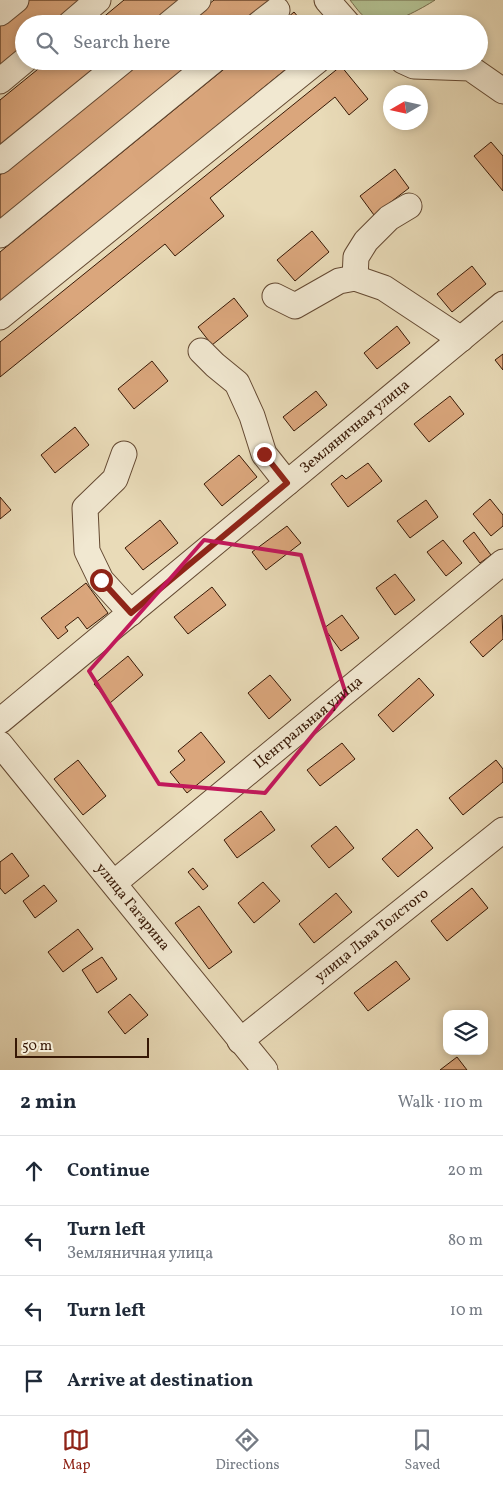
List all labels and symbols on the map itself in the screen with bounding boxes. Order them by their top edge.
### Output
north arrow [383,85,428,130]
street label: Земляничная улица [295,375,414,479]
route end [253,443,276,466]
route start [90,569,113,592]
street label: Центральная улица [249,671,367,774]
street label: улица Гагарина [90,859,175,955]
street label: улица Льва Толстого [310,883,433,987]
scale bar [15,1035,149,1058]

